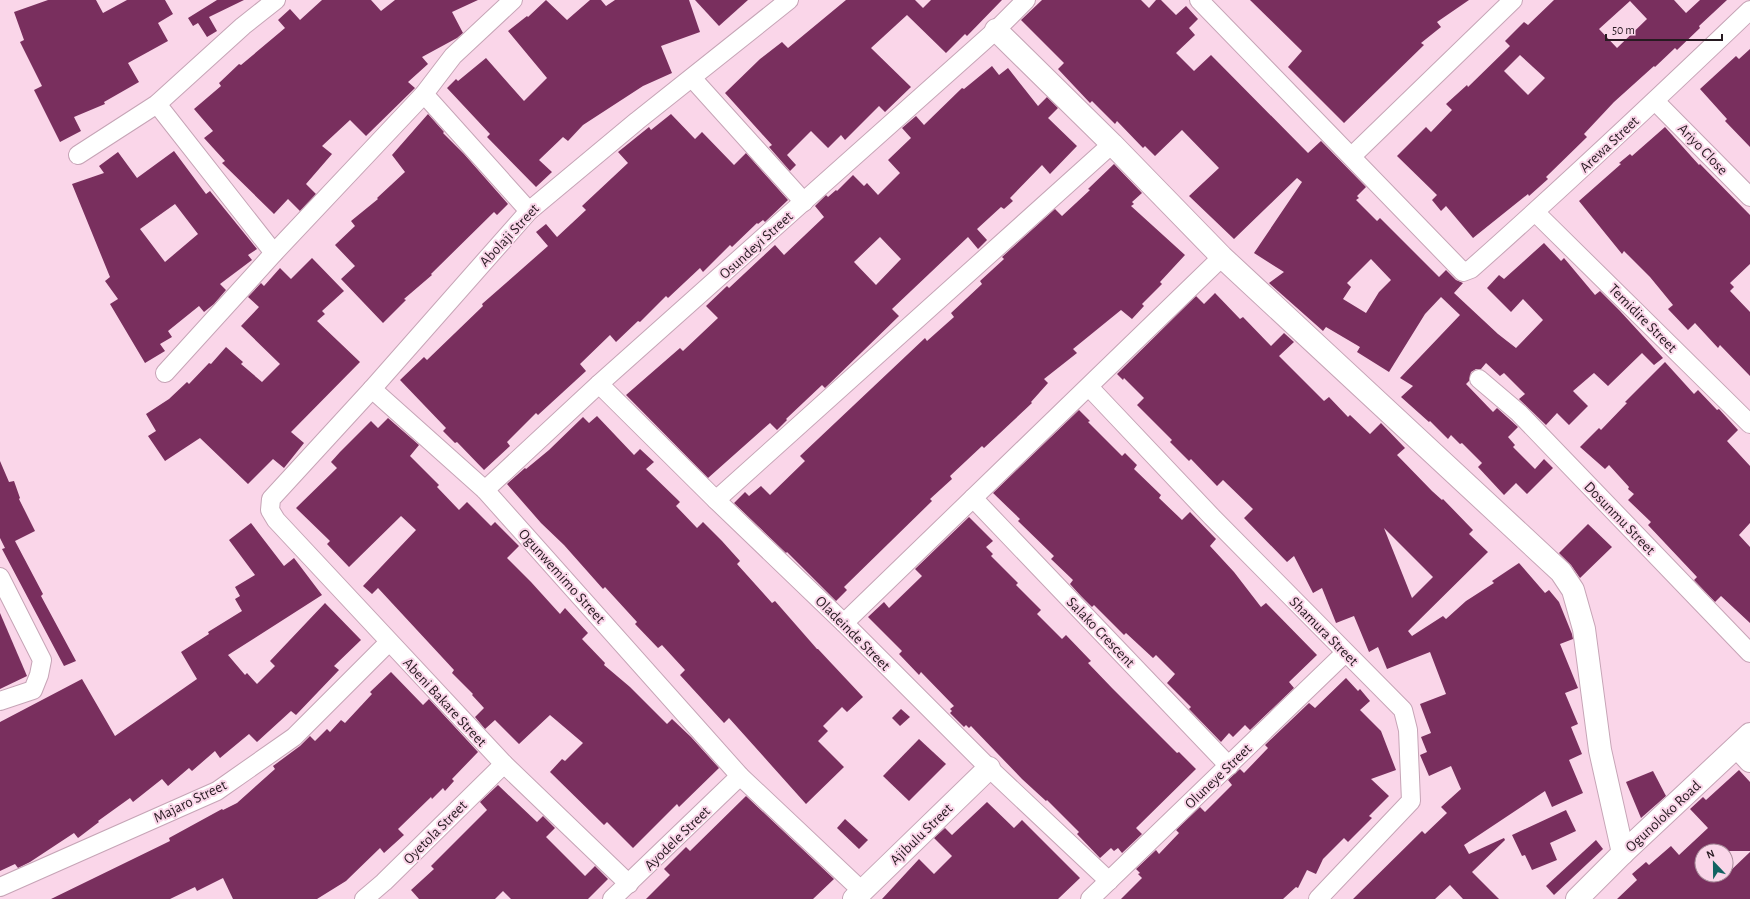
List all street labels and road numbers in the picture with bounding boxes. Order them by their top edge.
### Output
street label: Arewa Street [1577,113,1642,175]
street label: Ariyo Close [1675,121,1730,178]
street label: Abolaji Street [477,201,542,270]
street label: Osundeyi Street [717,209,796,282]
street label: Temidire Street [1606,281,1680,356]
street label: Dosunmu Street [1581,479,1658,558]
street label: Ogunwemimo Street [515,526,608,627]
street label: Oladeinde Street [812,593,893,674]
street label: Salako Crescent [1064,594,1138,670]
street label: Shamura Street [1286,594,1361,669]
street label: Abeni Bakare Street [400,655,489,750]
street label: Oluneye Street [1182,741,1255,812]
street label: Majaro Street [151,777,229,826]
street label: Ogunoloko Road [1623,778,1704,855]
street label: Oyetola Street [401,798,470,867]
street label: Ajibulu Street [887,801,956,868]
street label: Ayodele Street [642,803,713,873]

